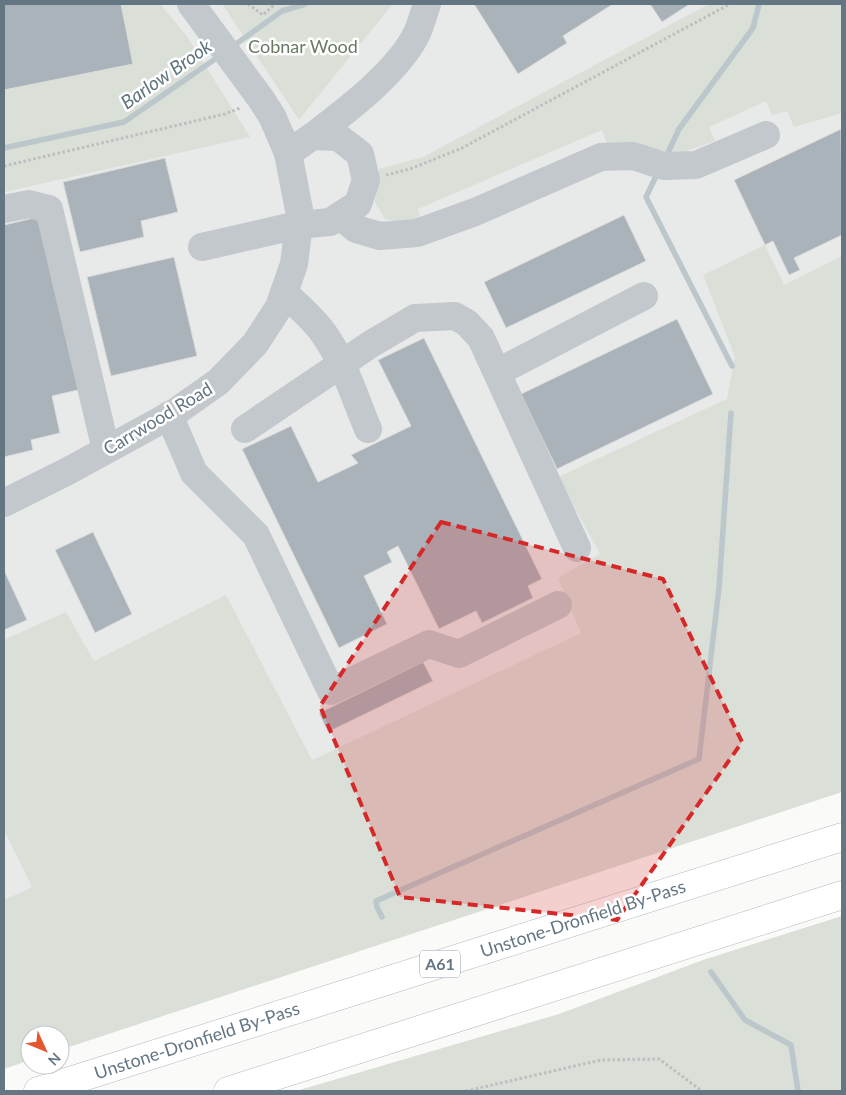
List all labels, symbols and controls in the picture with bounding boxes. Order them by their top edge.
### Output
water label: Barlow Brook [116,33,216,113]
park label: Cobnar Wood [248,35,358,57]
street label: Carrwood Road [99,377,216,459]
street label: Unstone-Dronfield By-Pass [477,874,688,962]
road number: A61 [420,951,460,978]
street label: Unstone-Dronfield By-Pass [91,996,302,1084]
north arrow [20,1025,70,1075]
text: N [45,1050,65,1069]

